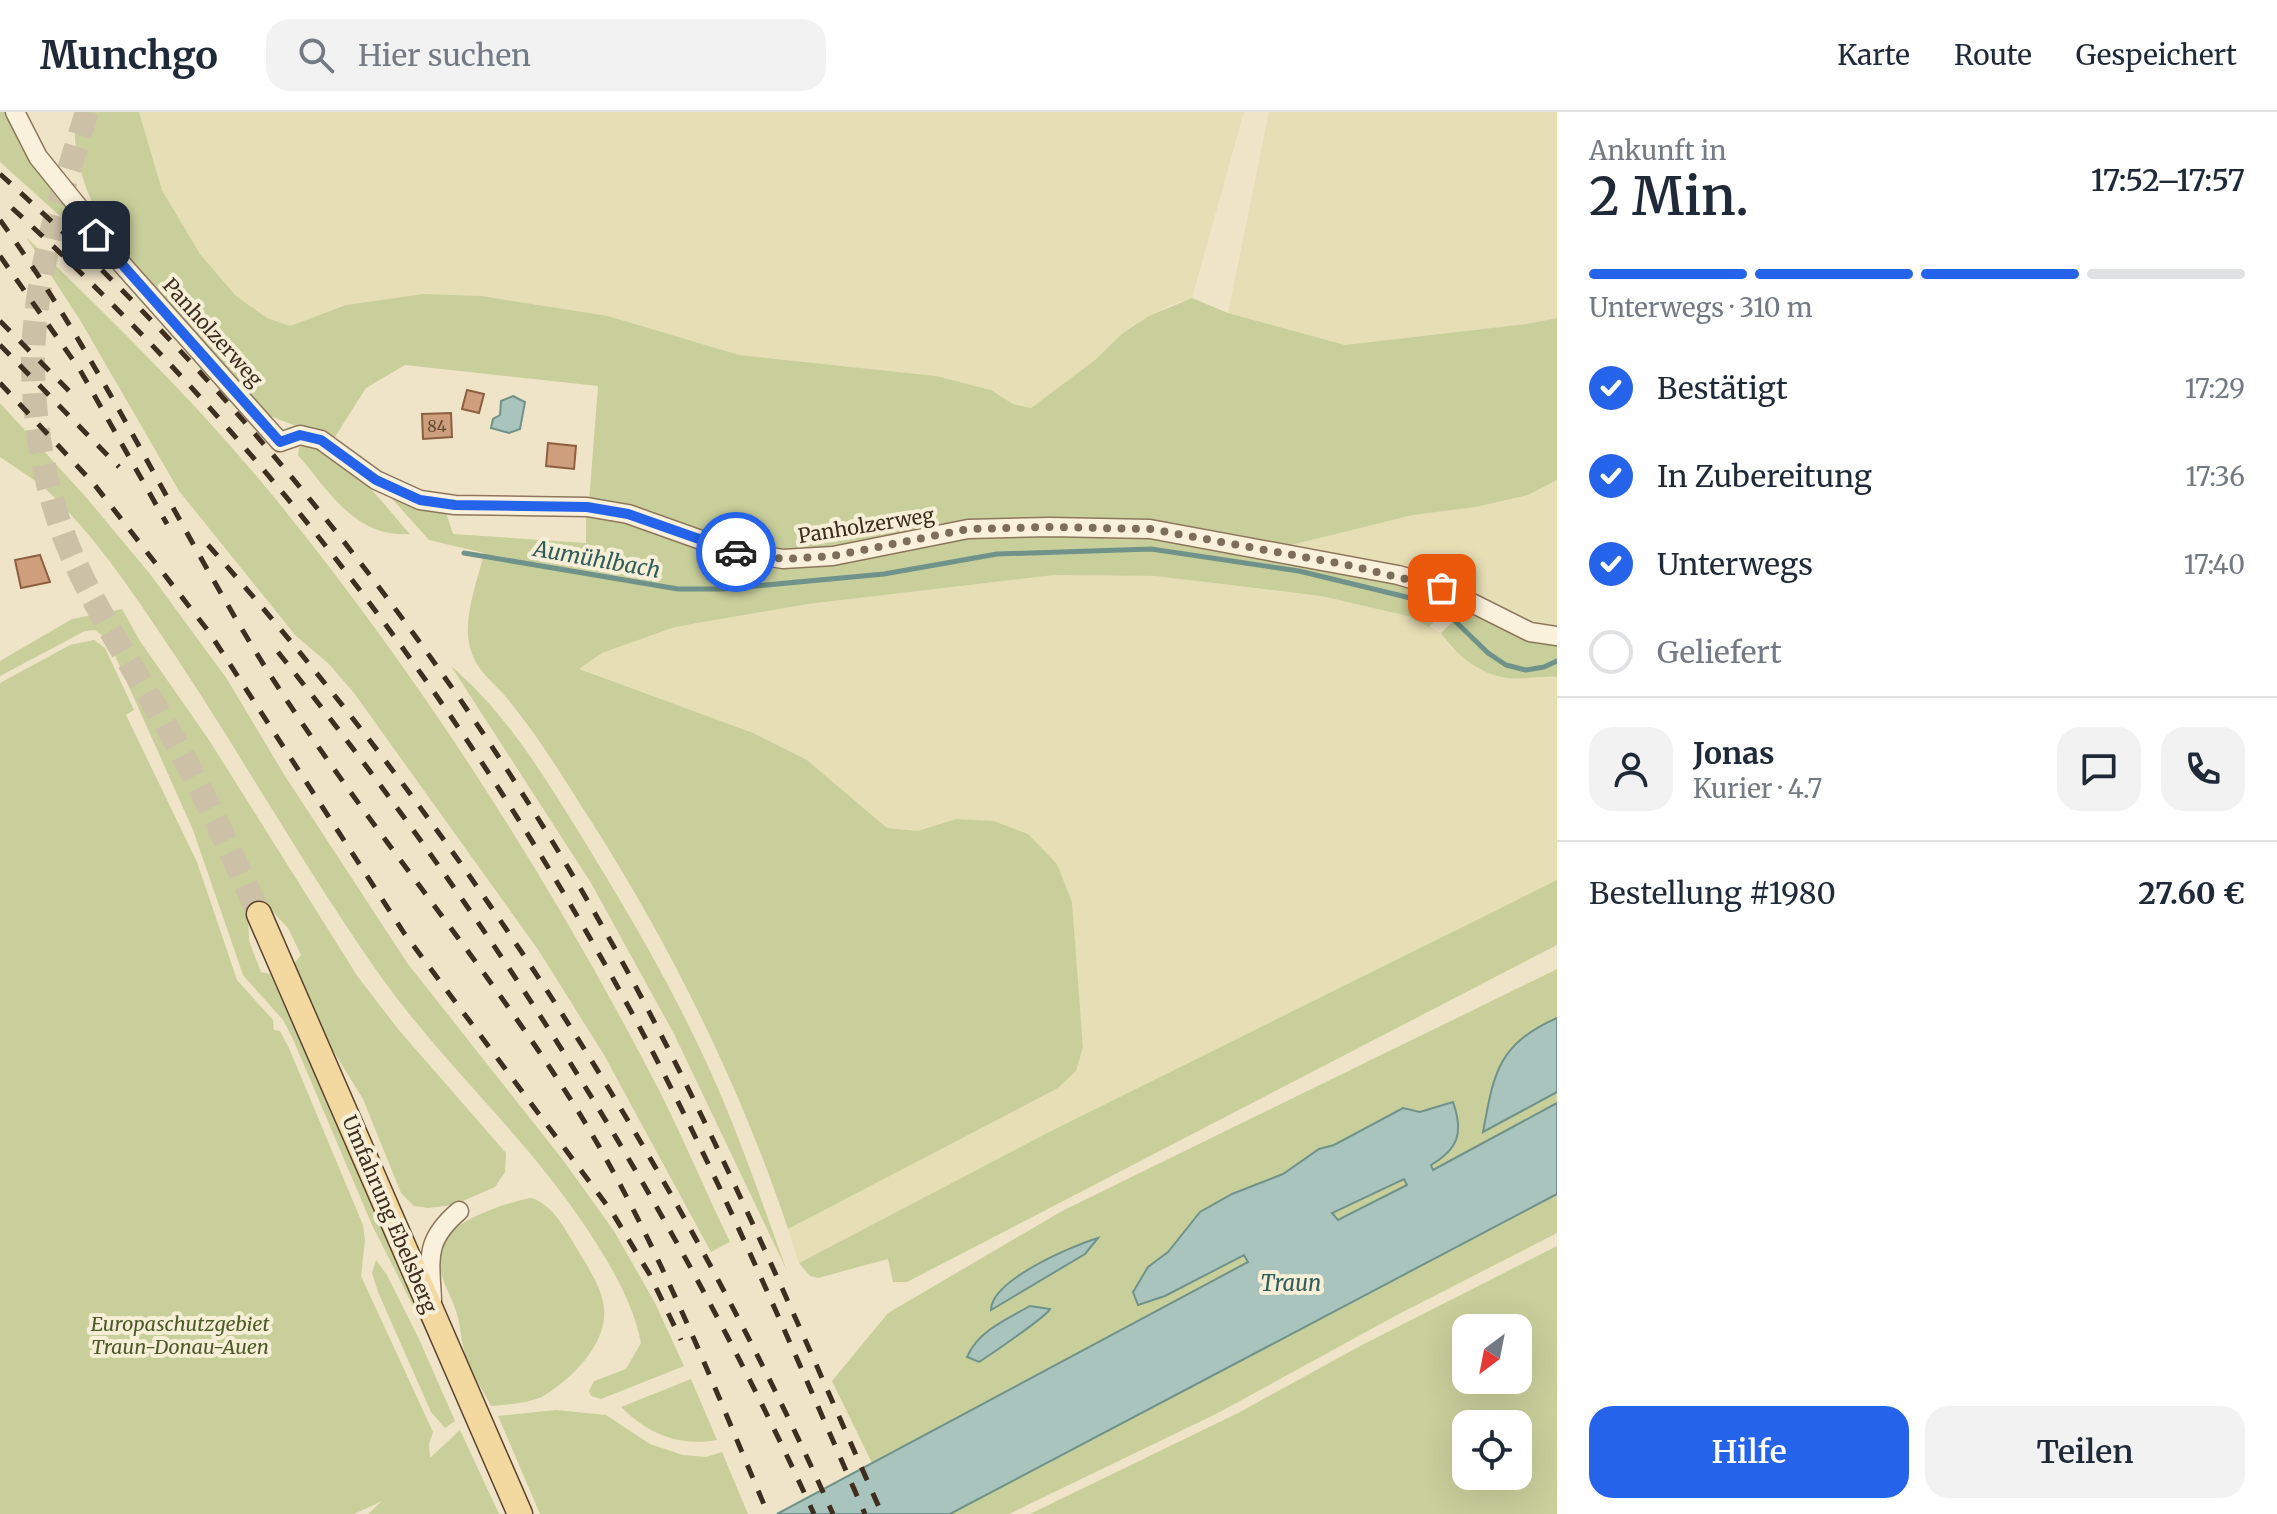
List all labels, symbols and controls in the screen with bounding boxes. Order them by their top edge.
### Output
search box [266,19,826,91]
text: Munchgo [40,32,218,79]
icon: search [294,33,338,77]
text: Hier suchen [358,36,531,74]
text: Karte [1837,37,1910,73]
text: Route [1954,37,2032,73]
text: Gespeichert [2076,37,2237,73]
text: Ankunft in [1589,134,1726,167]
text: 17:52–17:57 [2091,161,2245,199]
text: 2 Min. [1589,164,1749,229]
pin [62,201,130,269]
icon: home [74,213,118,257]
street label: Panholzerweg [158,273,268,391]
text: Unterwegs · 310 m [1589,291,1813,324]
icon: check [1589,366,1633,410]
text: Bestätigt [1657,369,1788,407]
text: 17:29 [2185,372,2245,405]
house number: 84 [427,416,447,436]
icon: check [1589,454,1633,498]
text: In Zubereitung [1657,457,1872,495]
text: 17:36 [2185,460,2245,493]
street label: Panholzerweg [796,502,936,548]
courier [696,512,776,592]
icon: car [714,530,758,574]
water label: Aumühlbach [530,534,663,584]
icon: check [1589,542,1633,586]
text: Unterwegs [1657,545,1813,583]
text: 17:40 [2184,548,2245,581]
pin [1408,554,1476,622]
icon: bag [1420,566,1464,610]
text: Geliefert [1657,633,1782,671]
button: person [1589,727,1673,811]
button: chat [2057,727,2141,811]
button: phone [2161,727,2245,811]
text: Jonas [1693,734,1775,772]
text: Kurier · 4.7 [1693,772,1822,805]
text: Bestellung #1980 [1589,874,1836,912]
text: 27.60 € [2138,874,2245,912]
street label: Umfahrung Ebelsberg [337,1111,443,1317]
water label: Traun [1261,1269,1321,1297]
park label: Europaschutzgebiet Traun-Donau-Auen [91,1311,269,1359]
north arrow [1452,1314,1532,1394]
map controls [1452,1314,1532,1490]
button: Hilfe [1589,1406,1909,1498]
button: Teilen [1925,1406,2245,1498]
button: locate [1452,1410,1532,1490]

